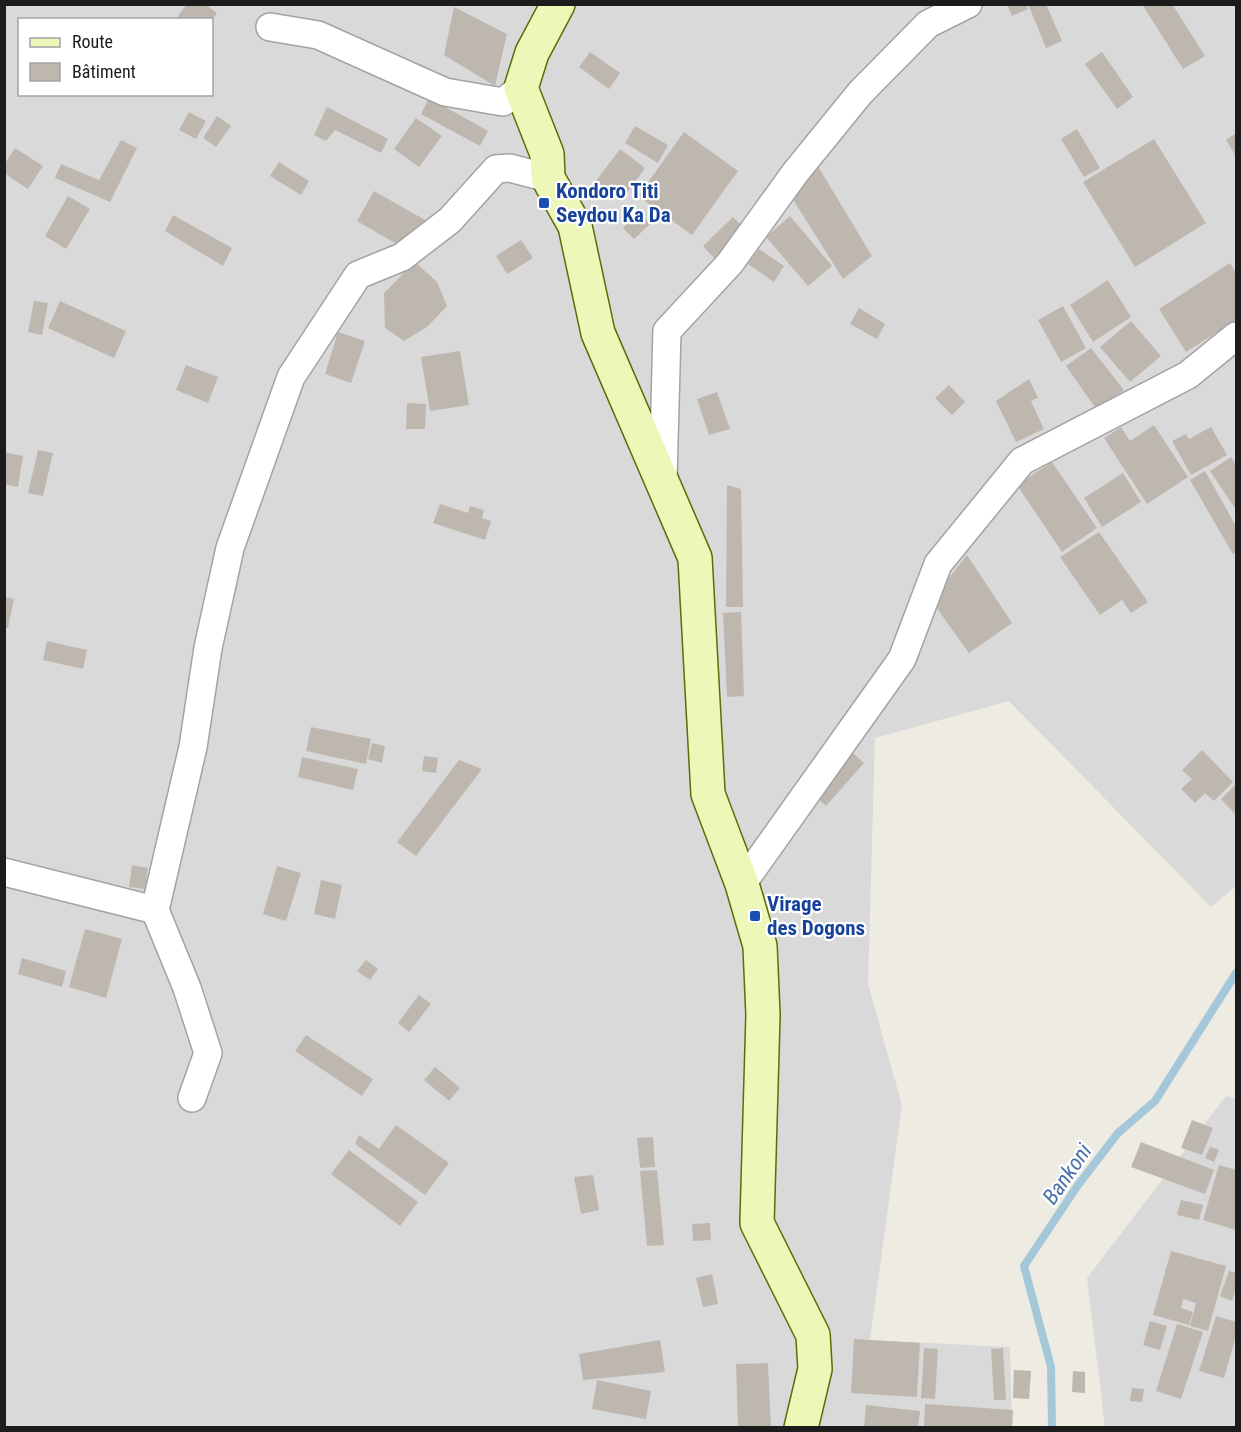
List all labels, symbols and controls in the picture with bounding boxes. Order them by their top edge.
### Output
legend [18,18,213,96]
text: Route [72,31,113,52]
text: Bâtiment [72,61,136,82]
place label: Kondoro Titi Seydou Ka Da [556,179,671,227]
marker: Kondoro Titi Seydou Ka Da [537,196,551,210]
place label: Virage des Dogons [767,892,865,940]
marker: Virage des Dogons [748,909,762,923]
water label: Bankoni [1037,1139,1097,1209]

